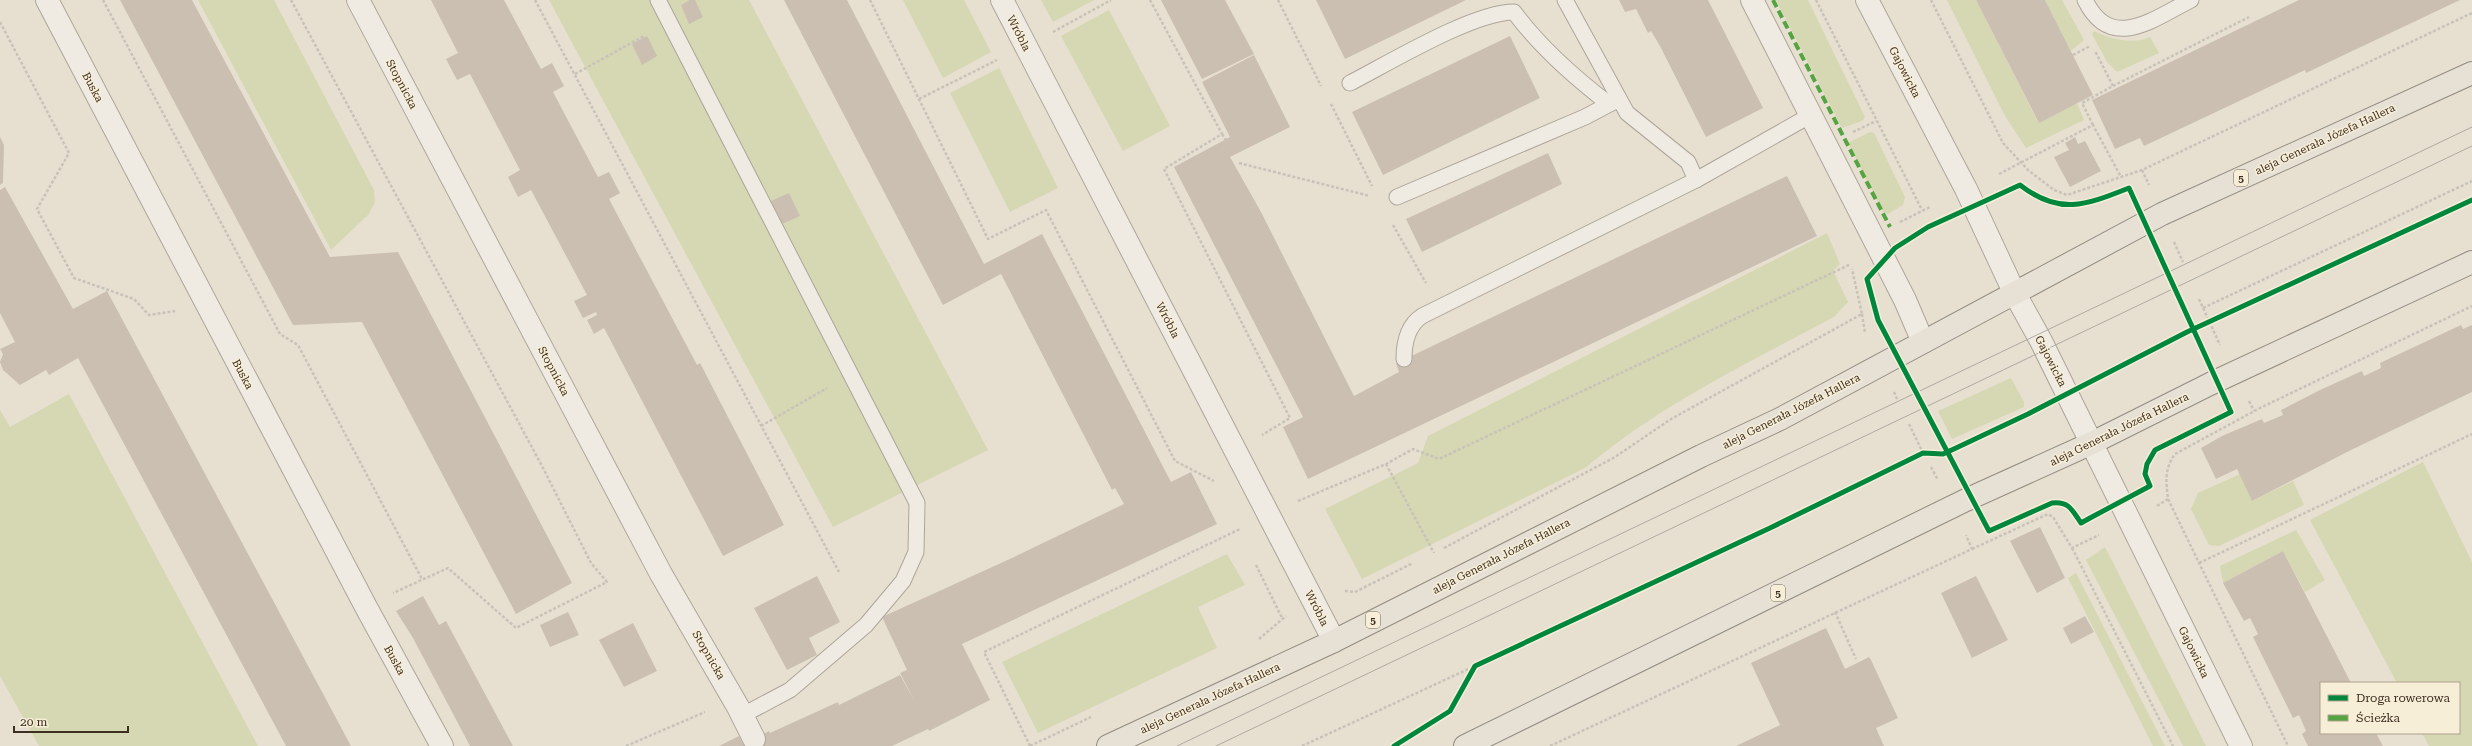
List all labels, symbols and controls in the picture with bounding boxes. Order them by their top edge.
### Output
street label: Wróbla [1004,13,1033,53]
street label: Gajowicka [1886,44,1923,100]
street label: Stopnicka [383,57,420,111]
street label: Buska [79,70,106,104]
street label: aleja Generała Józefa Hallera [2253,101,2397,178]
road number: 5 [2234,170,2248,186]
street label: Wróbla [1153,300,1182,340]
street label: Gajowicka [2032,333,2069,389]
street label: Stopnicka [535,344,572,398]
street label: Buska [229,357,256,391]
street label: aleja Generała Józefa Hallera [1720,371,1862,452]
street label: aleja Generała Józefa Hallera [2048,390,2191,469]
street label: aleja Generała Józefa Hallera [1430,516,1572,597]
road number: 5 [1771,585,1785,601]
street label: Wróbla [1302,588,1331,628]
road number: 5 [1366,612,1380,628]
street label: Gajowicka [2175,624,2212,680]
street label: Stopnicka [689,629,728,682]
street label: Buska [381,643,408,677]
street label: aleja Generała Józefa Hallera [1138,660,1282,737]
legend [2320,682,2460,734]
text: Droga rowerowa [2356,691,2450,705]
scale bar [14,708,128,734]
text: Ścieżka [2356,711,2401,725]
text: 20 m [20,715,47,729]

